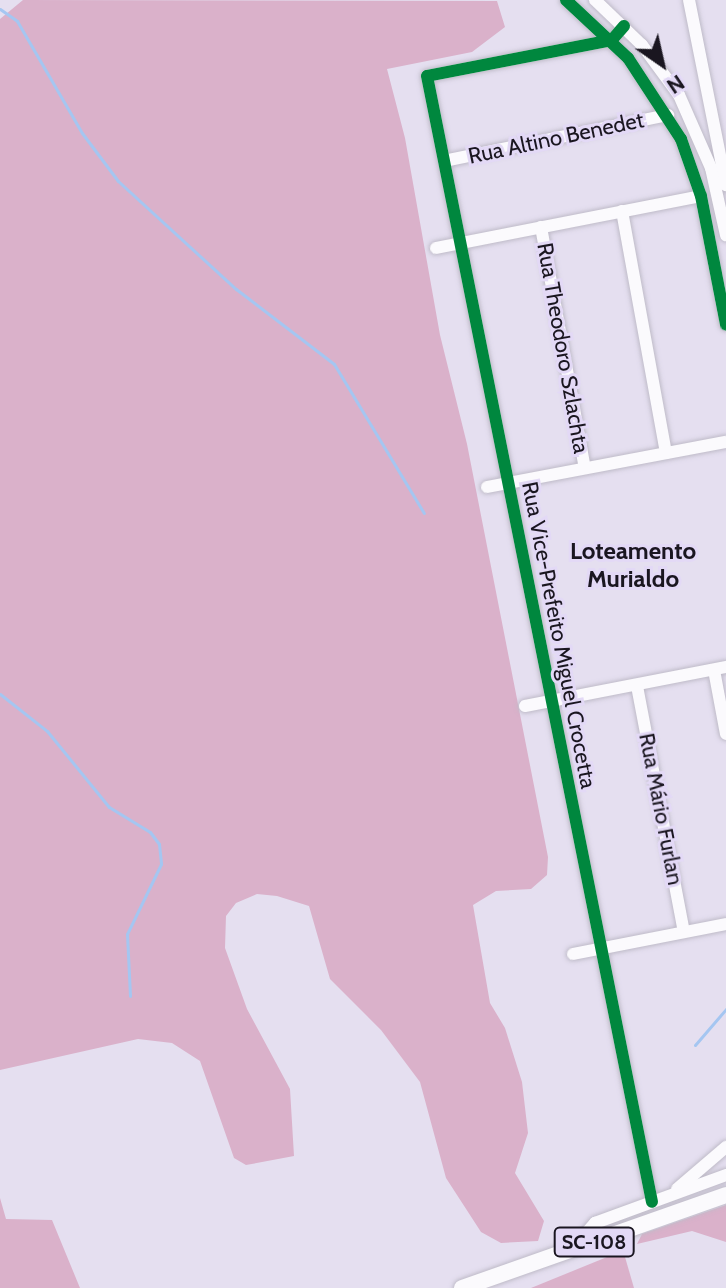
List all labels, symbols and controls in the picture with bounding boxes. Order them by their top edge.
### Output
north arrow [622,24,702,104]
text: N [662,69,690,100]
street label: Rua Altino Benedet [466,107,646,169]
street label: Rua Theodoro Szlachta [531,241,595,455]
street label: Rua Vice-Prefeito Miguel Crocetta [516,479,602,791]
district label: Loteamento Murialdo [570,537,696,593]
street label: Rua Mário Furlan [633,731,689,887]
road number: SC-108 [552,1226,636,1258]

